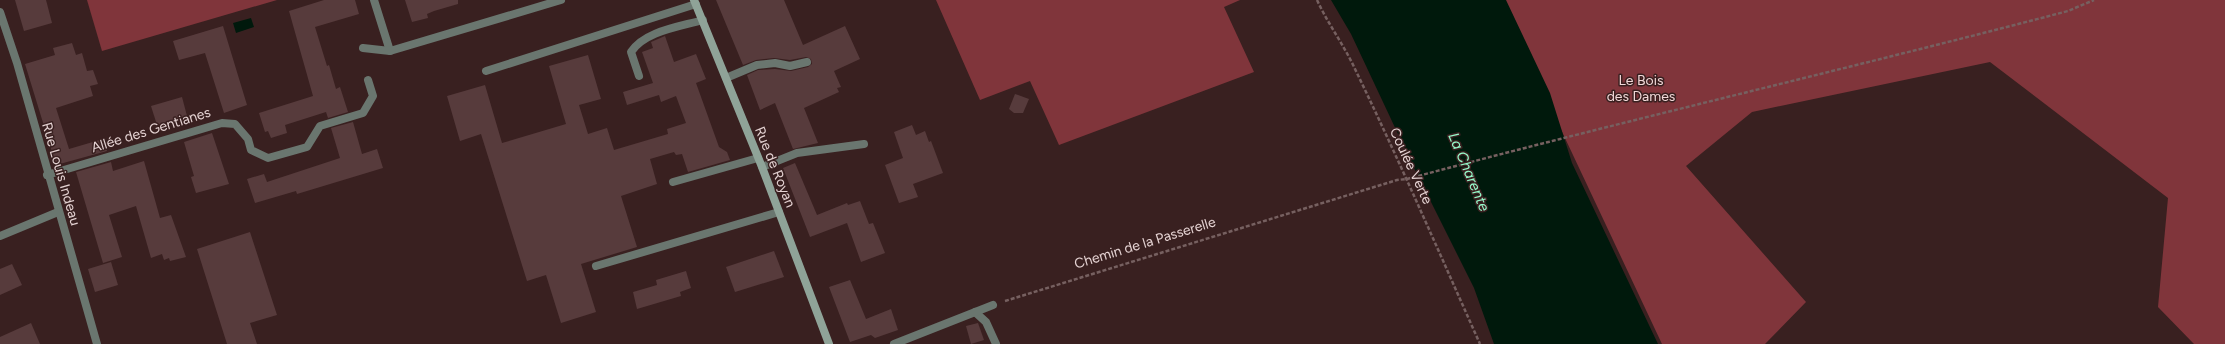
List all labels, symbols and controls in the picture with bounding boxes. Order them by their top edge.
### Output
park label: Le Bois des Dames [1607,72,1675,105]
street label: Allée des Gentianes [89,104,213,156]
street label: Rue Louis Indeau [38,120,84,228]
street label: Rue de Royan [751,124,799,210]
street label: Coulée Verte [1386,125,1436,207]
water label: La Charente [1444,130,1494,214]
street label: Chemin de la Passerelle [1072,213,1218,273]

